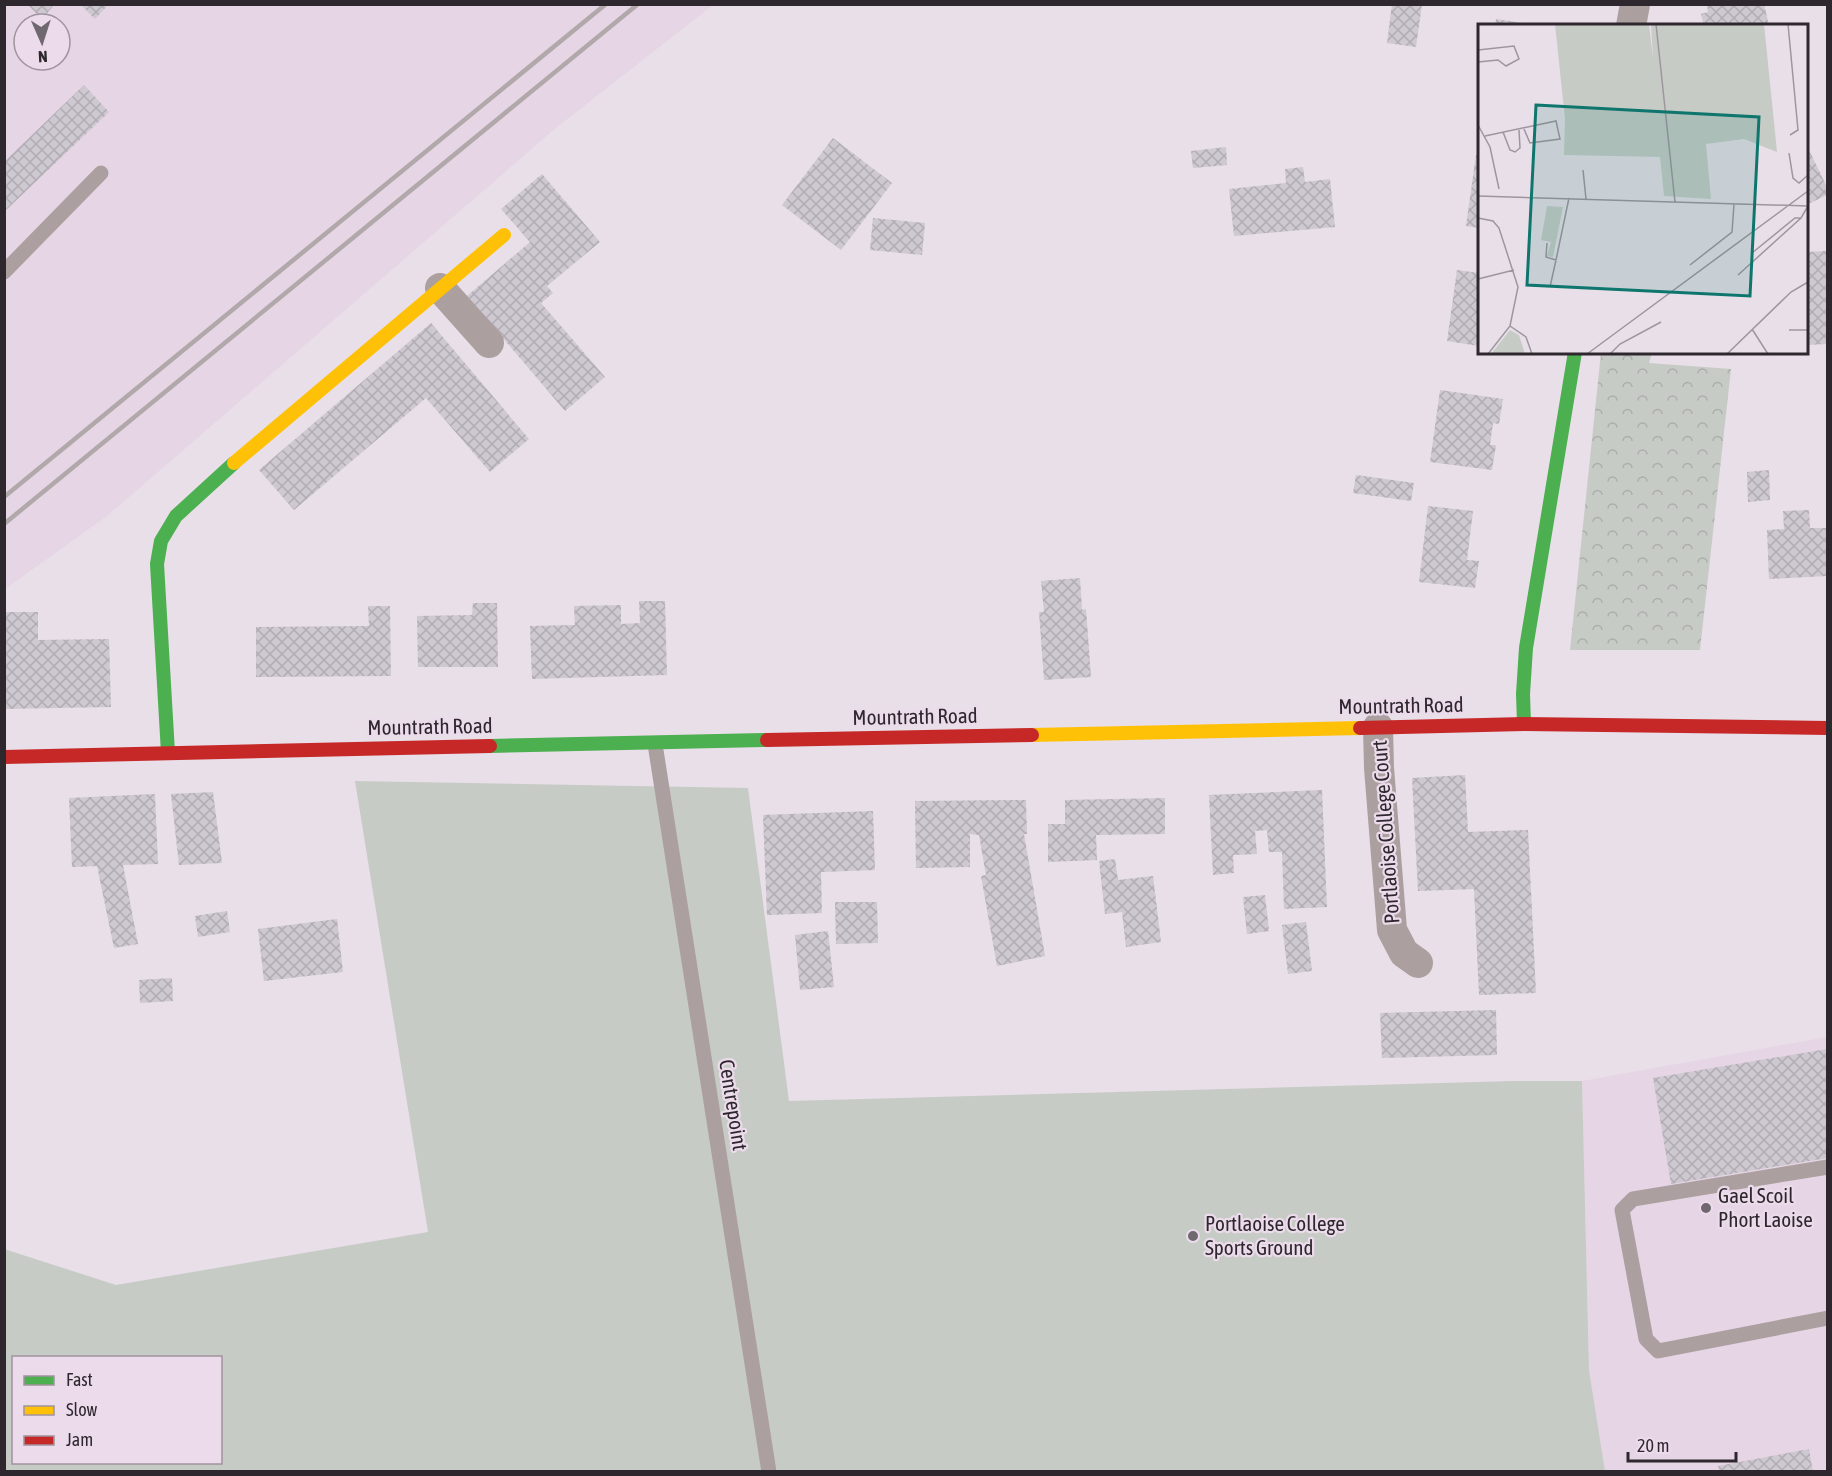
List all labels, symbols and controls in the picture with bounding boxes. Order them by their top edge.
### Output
north arrow [12,12,72,72]
inset map [1478,24,1808,354]
text: N [38,48,48,66]
street label: Mountrath Road [1338,692,1464,718]
street label: Mountrath Road [852,703,978,729]
street label: Mountrath Road [367,713,493,739]
street label: Portlaoise College Court [1367,739,1403,925]
street label: Centrepoint [715,1058,753,1152]
place label: Gael Scoil Phort Laoise [1718,1183,1813,1231]
marker: Gael Scoil Phort Laoise [1699,1201,1713,1215]
place label: Portlaoise College Sports Ground [1205,1211,1345,1259]
marker: Portlaoise College Sports Ground [1186,1229,1200,1243]
legend [12,1356,222,1464]
text: Fast [66,1369,93,1390]
text: Slow [66,1399,97,1420]
scale bar [1628,1425,1736,1463]
text: Jam [66,1429,93,1450]
text: 20 m [1637,1435,1669,1456]

